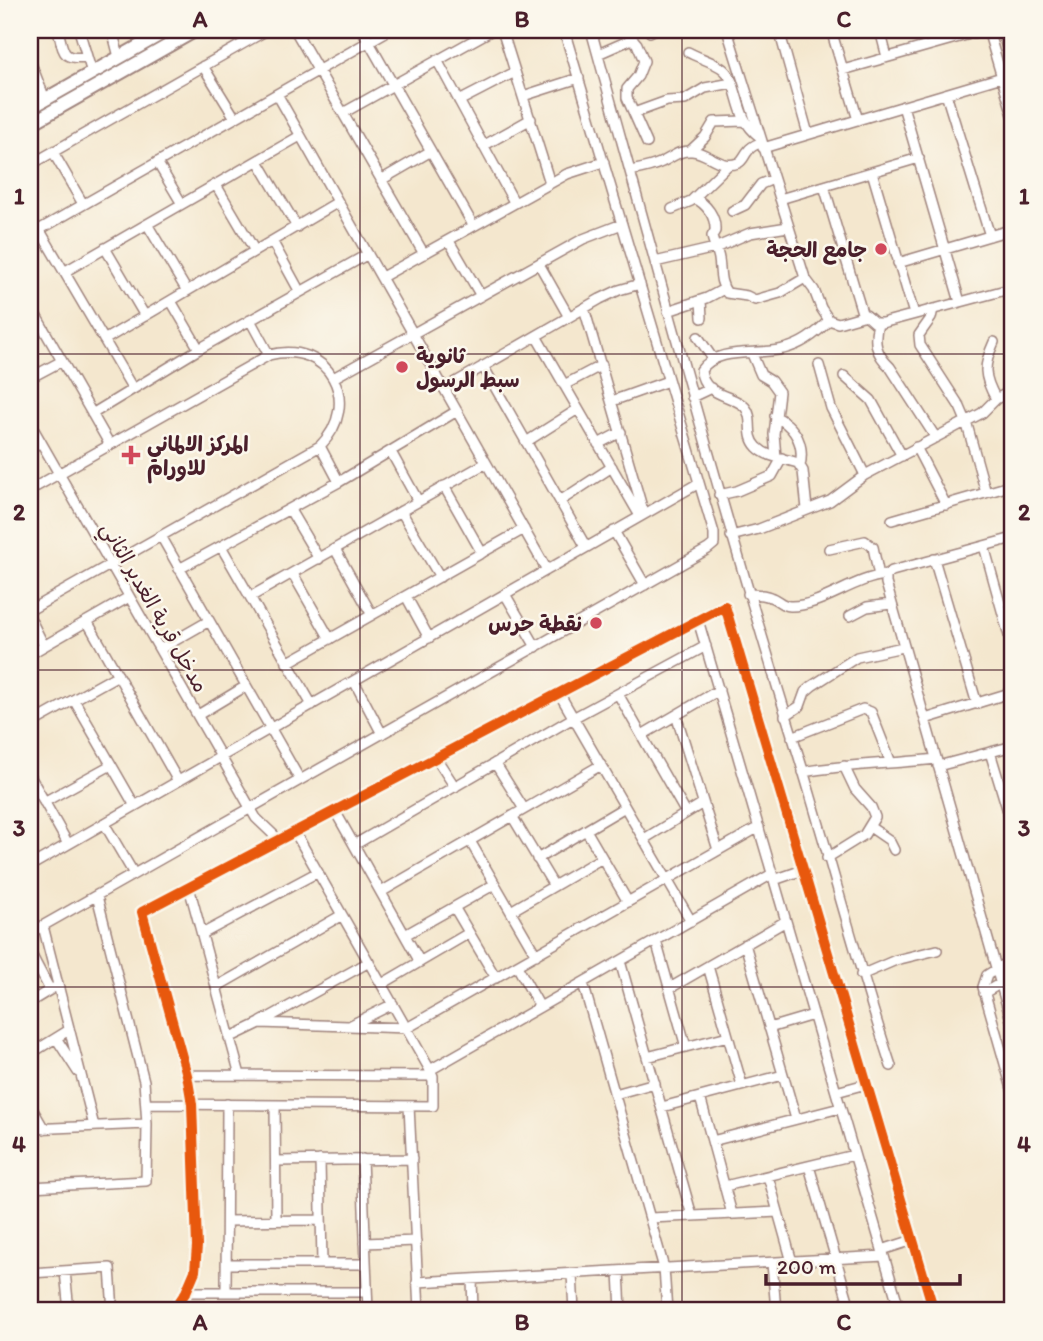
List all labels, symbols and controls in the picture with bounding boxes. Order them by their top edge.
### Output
text: A [192,5,208,33]
text: B [515,5,530,33]
text: C [837,5,852,33]
text: 1 [14,182,25,210]
text: 1 [1019,182,1030,210]
place label: جامع الحجة [766,237,867,265]
marker: جامع الحجة [873,241,889,257]
place label: ثانوية سبط الرسول [416,343,520,393]
marker: ثانوية سبط الرسول [394,359,410,375]
place label: المركز الالماني للاورام [147,431,249,484]
marker: المركز الالماني للاورام [121,445,141,465]
text: 2 [13,498,26,526]
text: 2 [1018,498,1031,526]
street label: مدخل قرية الغدير الثاني [90,517,214,700]
place label: نقطة حرس [488,611,582,636]
marker: نقطة حرس [588,615,604,631]
text: 3 [13,814,26,842]
text: 3 [1018,814,1031,842]
text: 4 [12,1130,26,1158]
text: 4 [1017,1130,1031,1158]
scale bar [766,1243,961,1287]
text: 200 m [777,1254,837,1279]
text: A [192,1308,208,1336]
text: B [515,1308,530,1336]
text: C [837,1308,852,1336]

